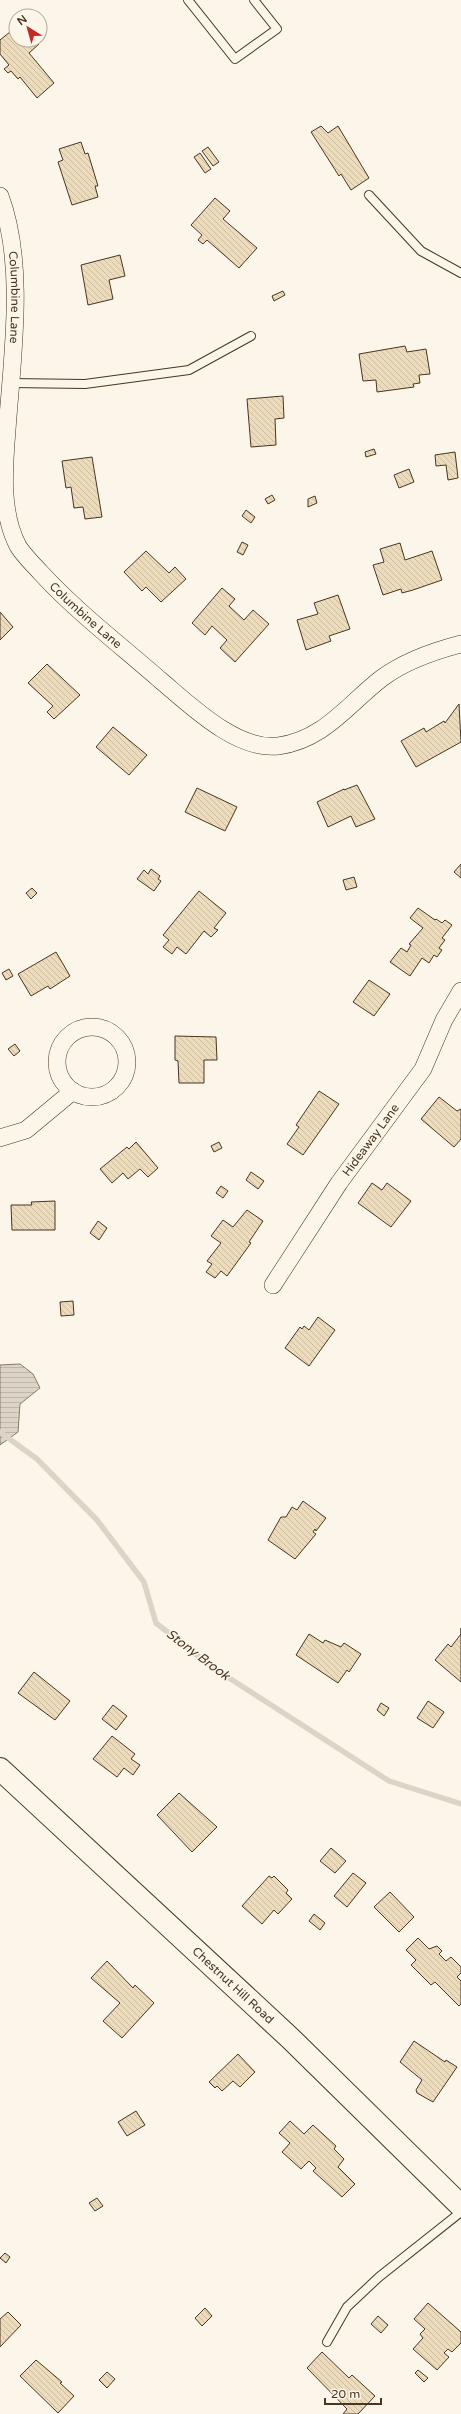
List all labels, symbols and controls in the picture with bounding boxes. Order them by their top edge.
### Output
north arrow [8,8,48,48]
text: N [15,13,30,28]
street label: Columbine Lane [6,250,22,344]
street label: Columbine Lane [47,579,125,651]
street label: Hideaway Lane [339,1101,402,1179]
water label: Stony Brook [163,1626,234,1685]
street label: Chestnut Hill Road [189,1944,277,2027]
scale bar [325,2380,381,2406]
text: 20 m [331,2387,360,2401]

